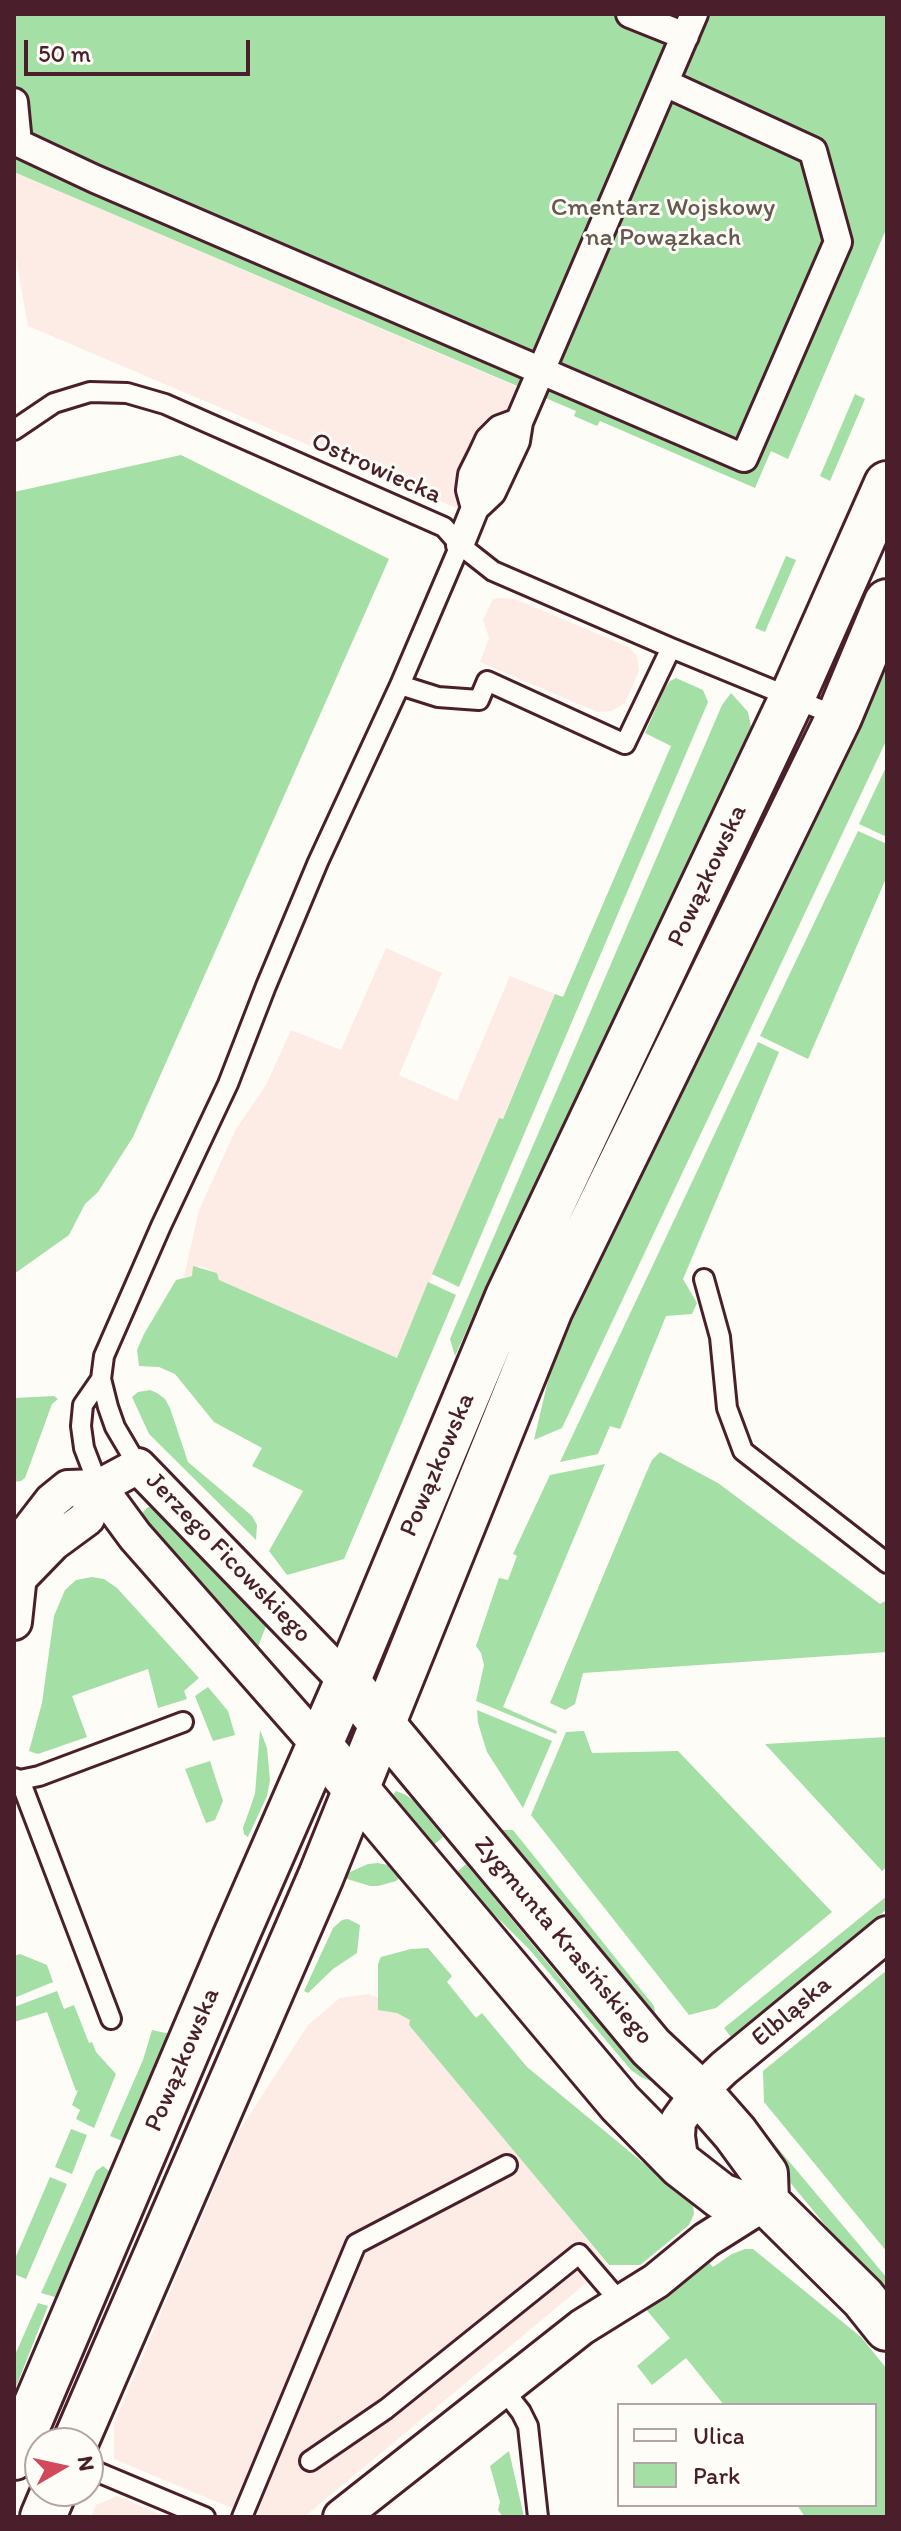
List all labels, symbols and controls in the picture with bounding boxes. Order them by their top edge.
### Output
scale bar [28,24,254,74]
text: 50 m [38,39,91,68]
park label: Cmentarz Wojskowy na Powązkach [551,192,775,254]
street label: Ostrowiecka [306,426,446,512]
street label: Powązkowska [661,800,755,952]
street label: Powązkowska [394,1388,482,1542]
street label: Jerzego Ficowskiego [138,1466,318,1650]
street label: Zygmunta Krasińskiego [467,1830,659,2052]
street label: Elbląska [746,1970,838,2054]
street label: Powązkowska [139,1983,227,2137]
legend [617,2403,877,2507]
text: Ulica [693,2421,745,2450]
north arrow [24,2427,104,2507]
text: N [72,2454,101,2473]
text: Park [693,2461,740,2490]

